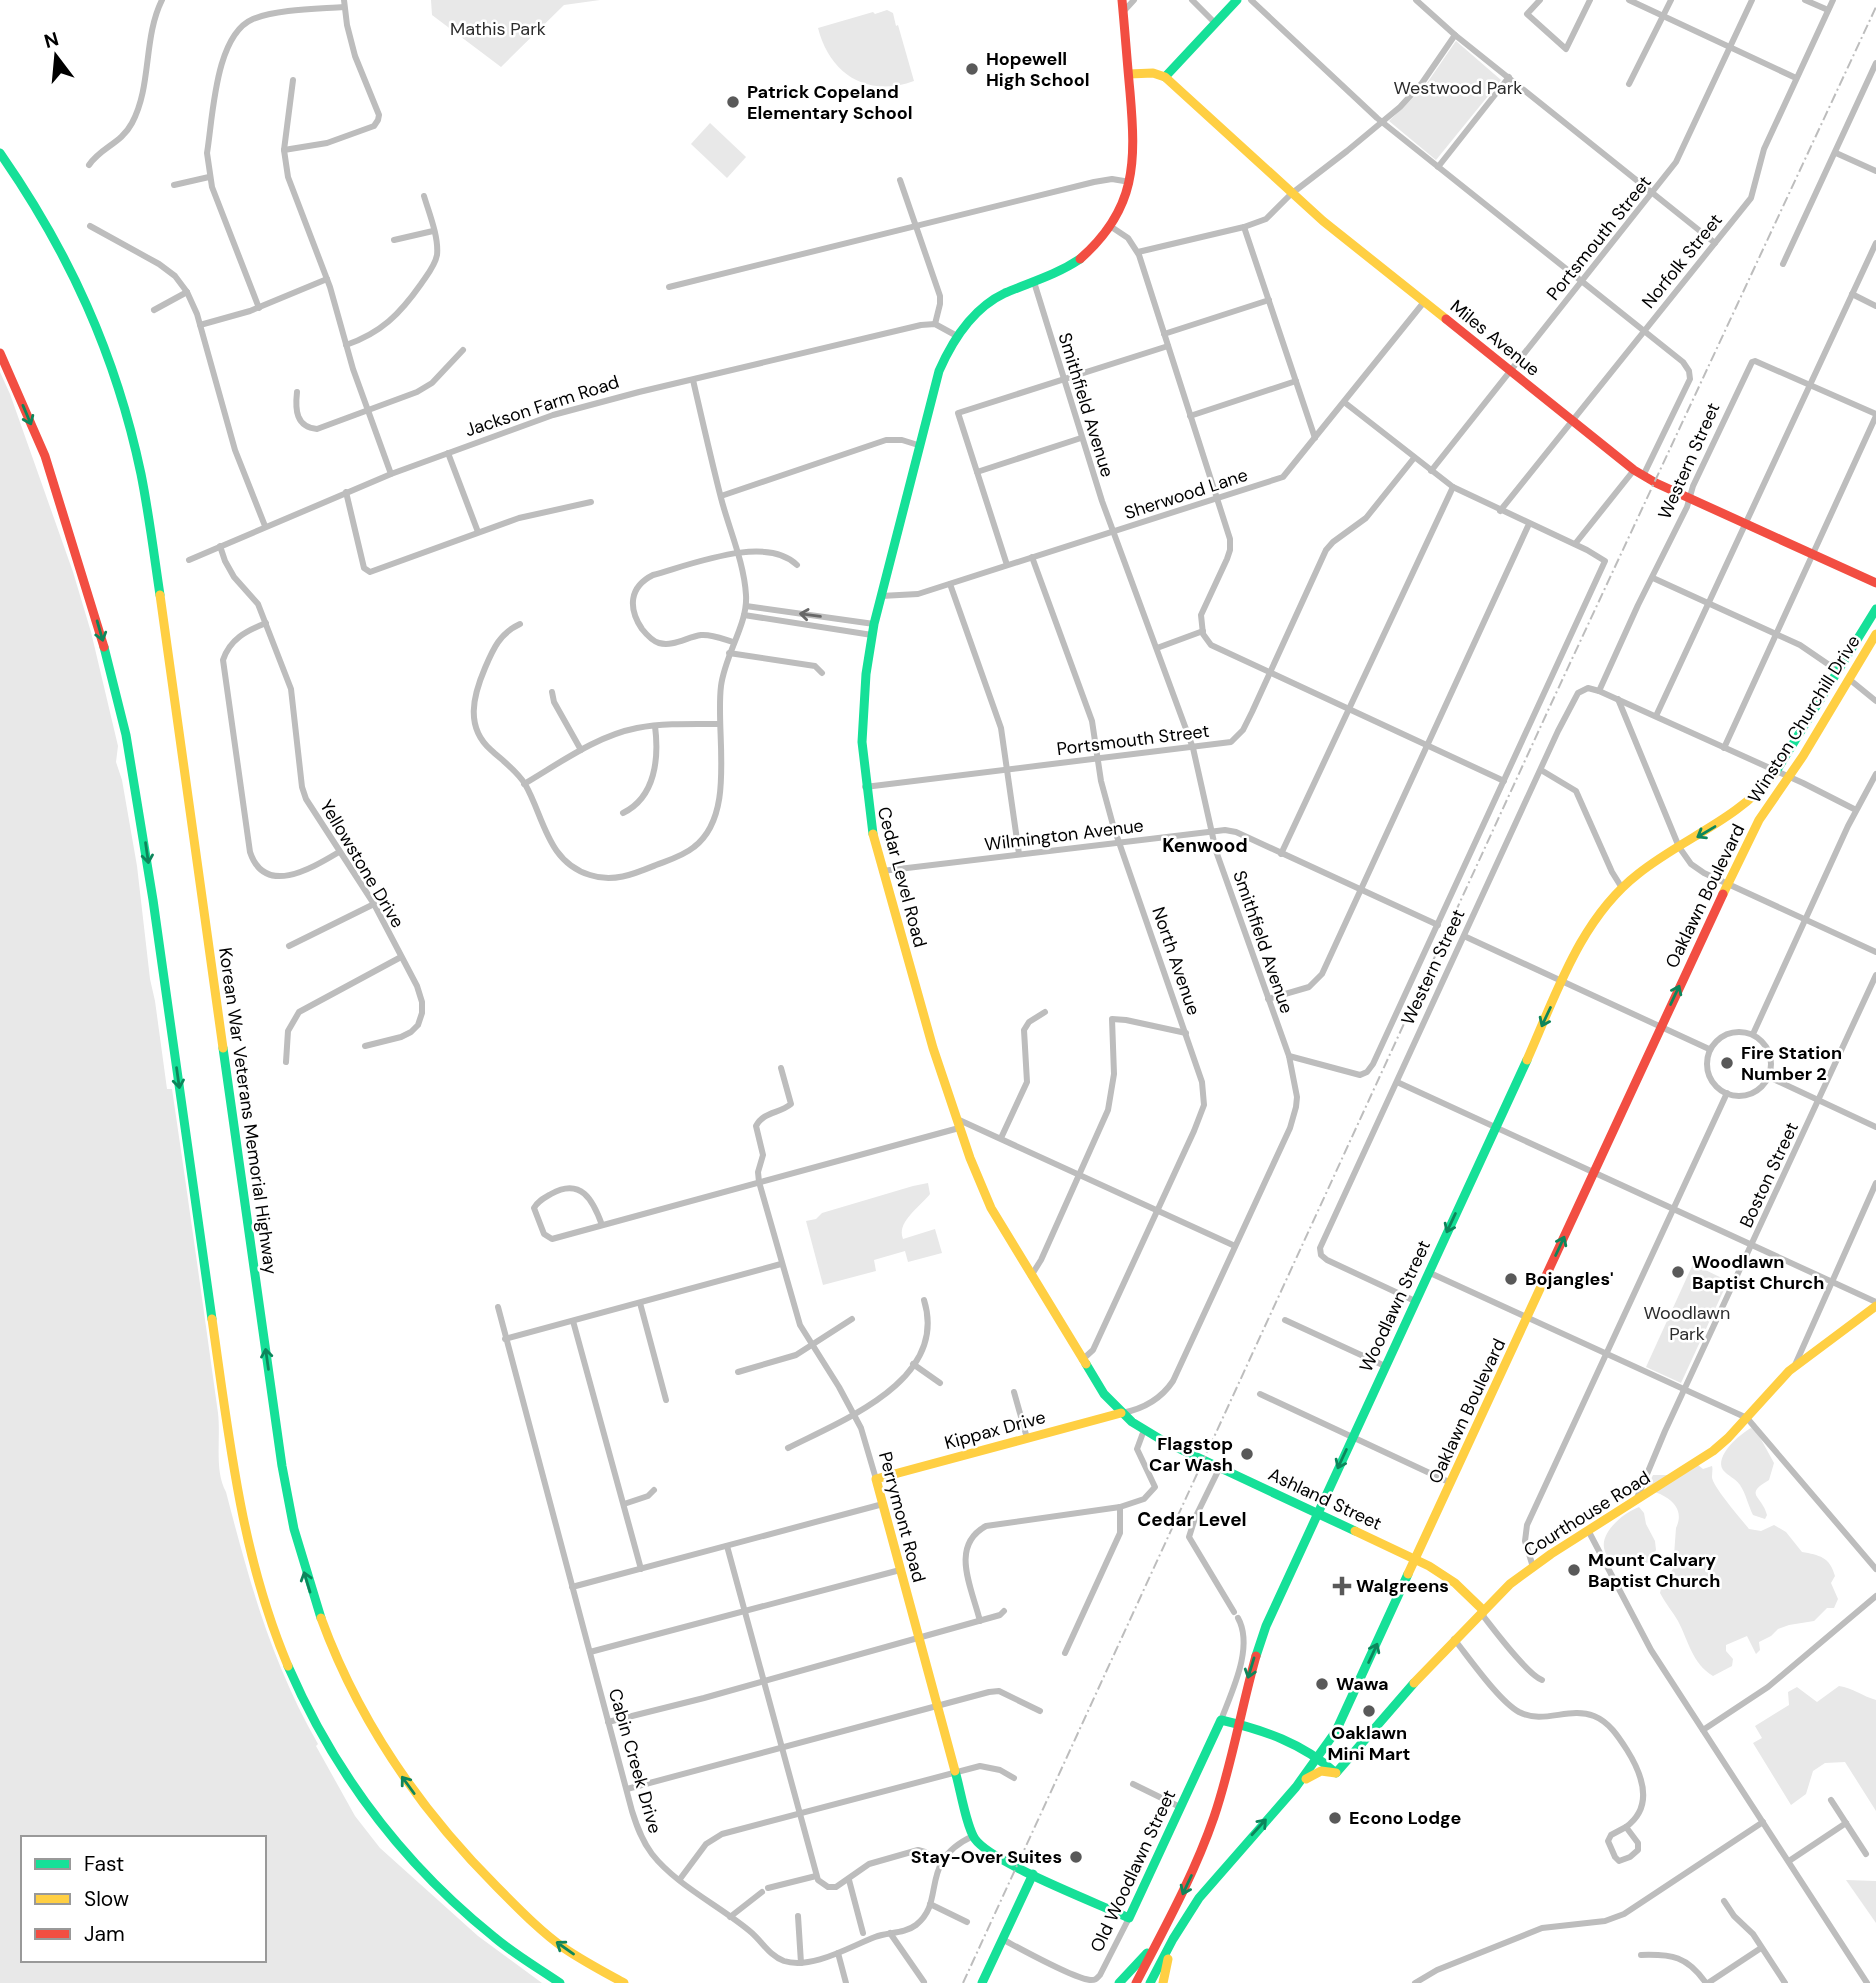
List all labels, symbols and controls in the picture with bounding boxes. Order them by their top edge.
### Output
park label: Mathis Park [450,17,546,41]
north arrow [21,21,91,91]
text: N [41,26,62,54]
place label: Hopewell High School [986,47,1090,92]
marker: Hopewell High School [964,61,980,77]
park label: Westwood Park [1394,76,1522,100]
place label: Patrick Copeland Elementary School [747,80,913,125]
marker: Patrick Copeland Elementary School [725,94,741,110]
street label: Portsmouth Street [1541,171,1657,305]
street label: Norfolk Street [1636,209,1728,313]
street label: Miles Avenue [1445,294,1545,382]
street label: Smithfield Avenue [1053,330,1119,480]
street label: Jackson Farm Road [462,370,622,442]
street label: Western Street [1653,399,1725,523]
one-way arrow [21,404,34,426]
street label: Sherwood Lane [1121,463,1251,525]
one-way arrow [799,608,822,621]
one-way arrow [94,619,107,641]
street label: Winston Churchill Drive [1743,631,1865,807]
street label: Portsmouth Street [1055,719,1211,761]
street label: Yellowstone Drive [314,796,410,932]
street label: Cedar Level Road [872,804,932,950]
street label: Wilmington Avenue [983,813,1145,857]
street label: Oaklawn Boulevard [1660,820,1750,972]
one-way arrow [1697,826,1717,840]
district label: Kenwood [1162,833,1248,858]
one-way arrow [140,841,153,864]
street label: Smithfield Avenue [1227,867,1299,1017]
street label: North Avenue [1146,904,1206,1018]
street label: Western Street [1396,905,1470,1029]
street label: Korean War Veterans Memorial Highway [213,946,283,1276]
one-way arrow [1669,985,1682,1006]
one-way arrow [1539,1006,1552,1027]
place label: Fire Station Number 2 [1741,1041,1842,1086]
marker: Fire Station Number 2 [1719,1055,1735,1071]
one-way arrow [172,1067,185,1089]
street label: Boston Street [1734,1118,1804,1232]
one-way arrow [1444,1212,1457,1234]
street label: Woodlawn Street [1354,1236,1436,1376]
one-way arrow [1554,1236,1567,1257]
place label: Woodlawn Baptist Church [1692,1250,1824,1295]
marker: Woodlawn Baptist Church [1670,1264,1686,1280]
place label: Bojangles' [1525,1267,1614,1291]
marker: Bojangles' [1503,1271,1519,1287]
park label: Woodlawn Park [1644,1301,1730,1346]
street label: Oaklawn Boulevard [1423,1335,1511,1487]
one-way arrow [260,1348,273,1370]
street label: Kippax Drive [942,1405,1048,1455]
place label: Flagstop Car Wash [1149,1432,1233,1477]
marker: Flagstop Car Wash [1239,1446,1255,1462]
one-way arrow [1335,1448,1348,1470]
street label: Perrymont Road [873,1449,931,1585]
street label: Ashland Street [1264,1462,1386,1536]
street label: Courthouse Road [1519,1465,1655,1563]
district label: Cedar Level [1137,1507,1247,1532]
place label: Mount Calvary Baptist Church [1588,1548,1720,1593]
marker: Mount Calvary Baptist Church [1566,1562,1582,1578]
one-way arrow [299,1572,312,1594]
place label: Walgreens [1356,1574,1449,1598]
marker: Walgreens [1334,1578,1350,1594]
one-way arrow [1367,1643,1380,1664]
one-way arrow [1244,1657,1257,1679]
place label: Wawa [1336,1672,1389,1696]
marker: Wawa [1314,1676,1330,1692]
street label: Cabin Creek Drive [603,1686,667,1836]
marker: Oaklawn Mini Mart [1361,1703,1377,1719]
place label: Oaklawn Mini Mart [1328,1721,1410,1766]
one-way arrow [401,1776,415,1795]
street label: Old Woodlawn Street [1085,1786,1181,1956]
place label: Econo Lodge [1349,1806,1461,1830]
marker: Econo Lodge [1327,1810,1343,1826]
one-way arrow [1251,1818,1267,1836]
legend [21,1836,266,1962]
place label: Stay-Over Suites [911,1845,1062,1869]
marker: Stay-Over Suites [1068,1849,1084,1865]
text: Fast [84,1850,124,1878]
one-way arrow [1180,1874,1193,1895]
text: Slow [84,1885,129,1913]
text: Jam [84,1920,125,1948]
one-way arrow [556,1941,575,1956]

